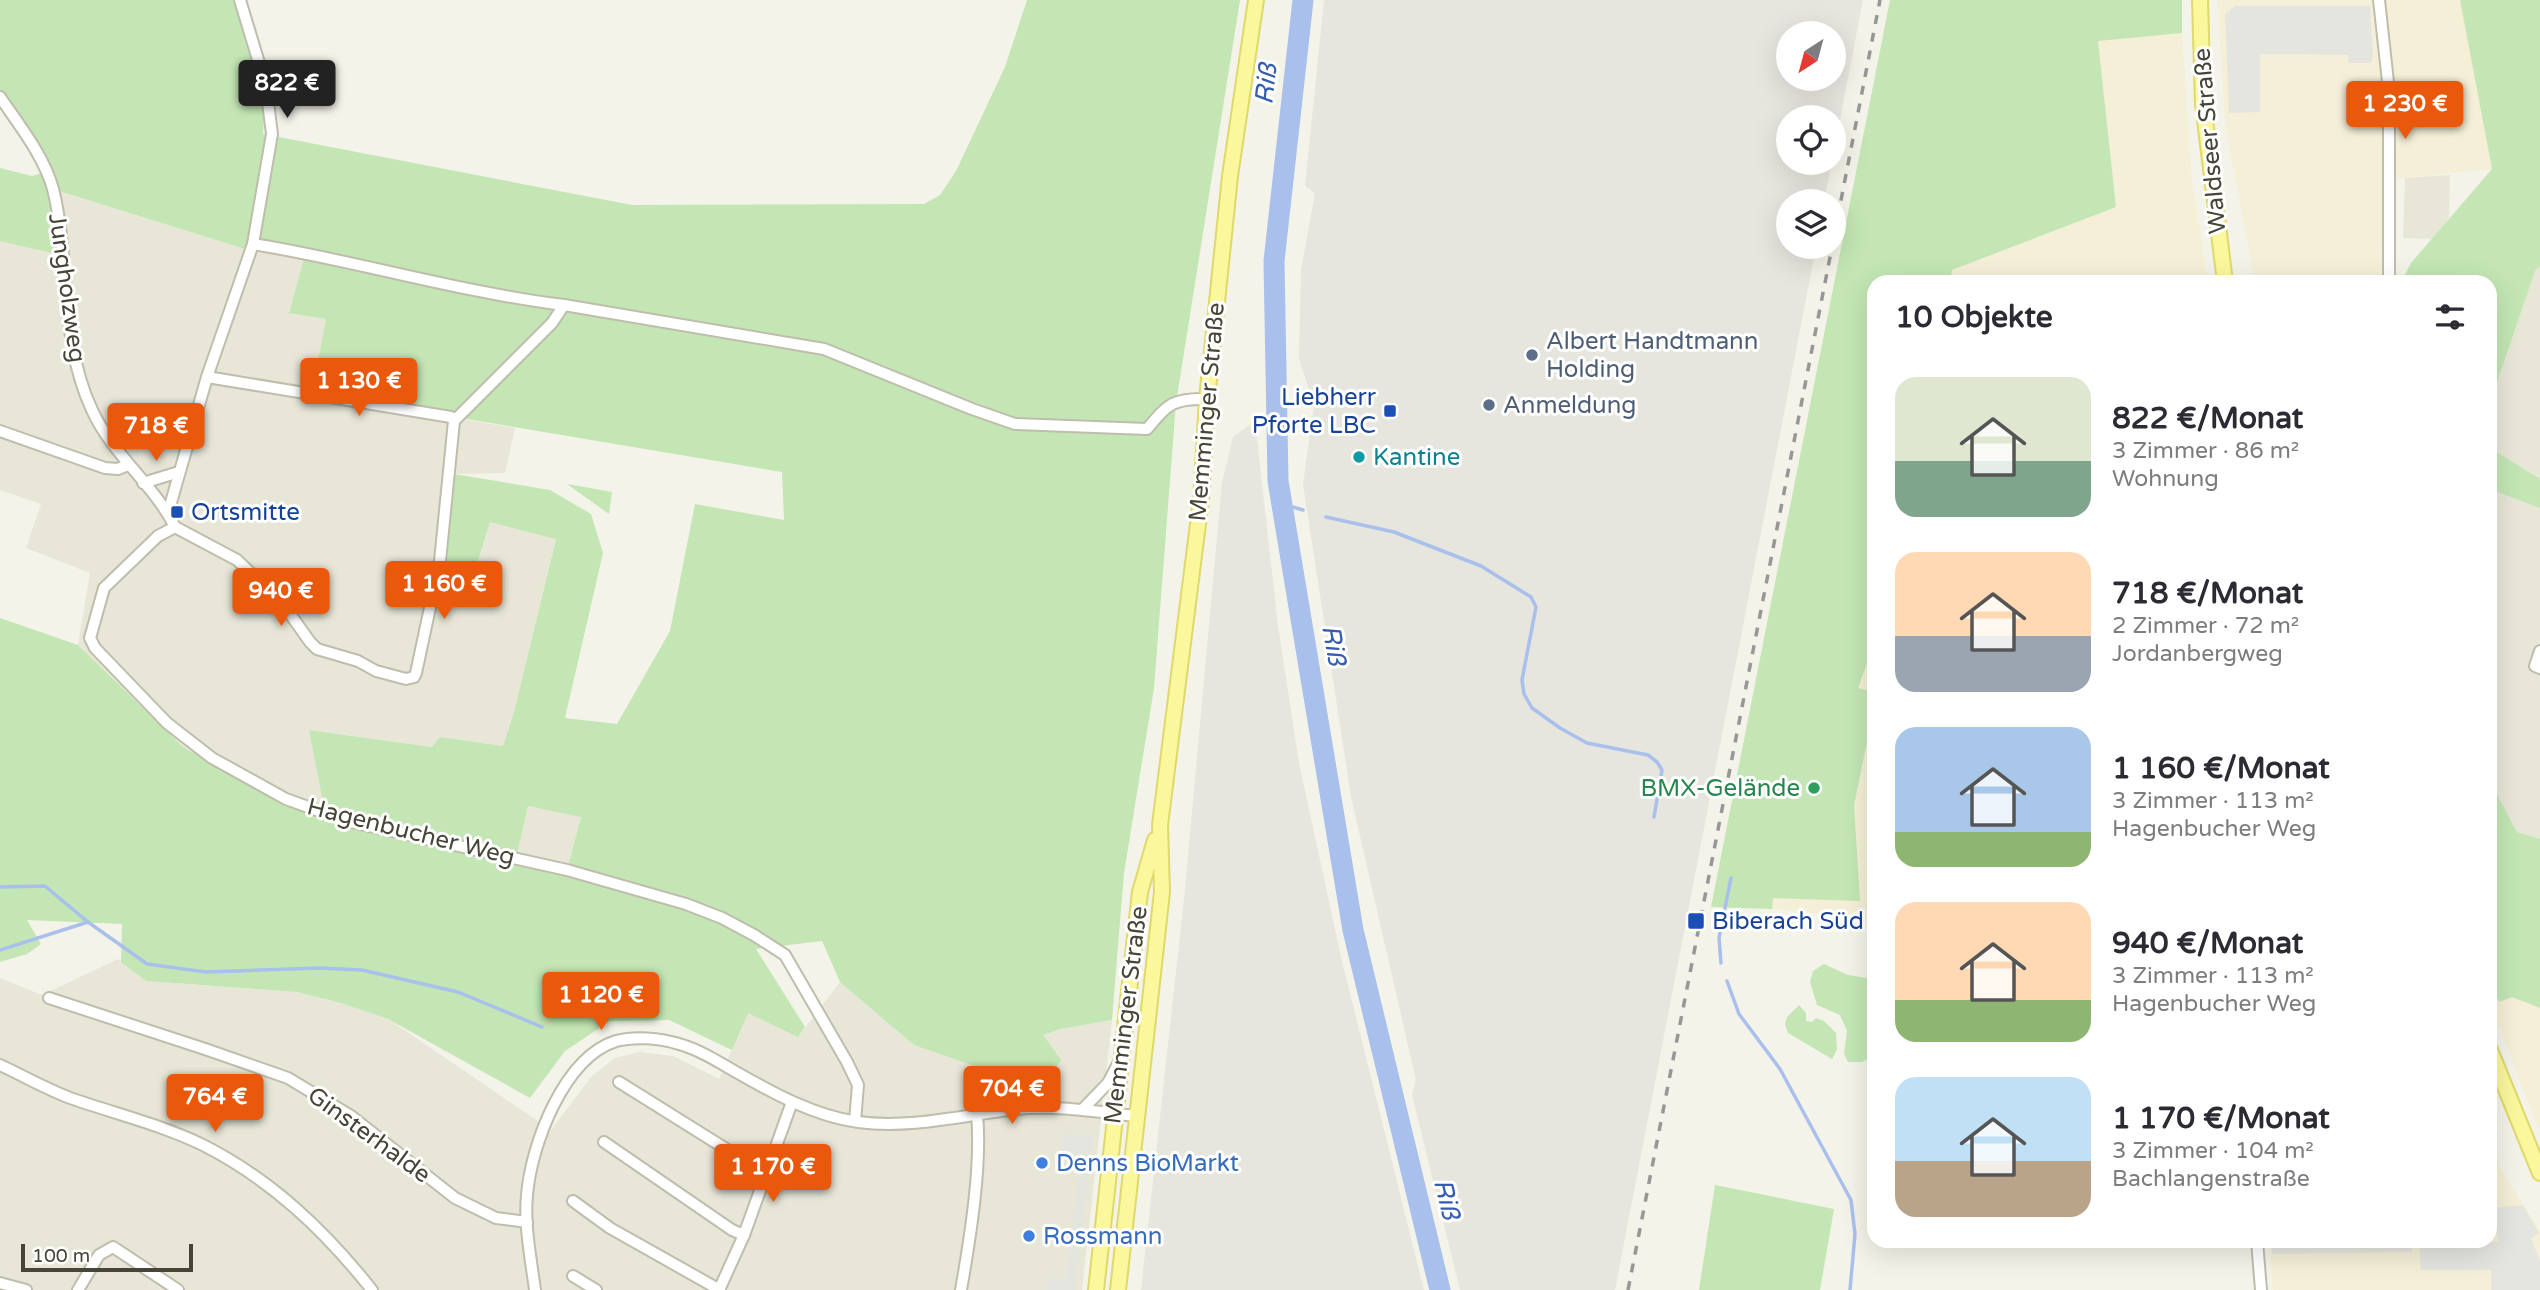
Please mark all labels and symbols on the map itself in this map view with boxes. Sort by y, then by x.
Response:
north arrow [1776,21,1846,91]
street label: Waldseer Straße [2187,47,2233,235]
pin: 822 € [238,60,336,120]
water label: Riß [1248,60,1284,106]
pin: 1 230 € [2340,82,2470,141]
street label: Jungholzweg [42,212,92,364]
street label: Memminger Straße [1183,301,1231,523]
place label: Albert Handtmann Holding [1546,327,1758,384]
marker: Albert Handtmann Holding [1524,347,1540,363]
pin: 1 130 € [294,358,424,418]
place label: Liebherr Pforte LBC [1252,383,1377,440]
place label: Anmeldung [1503,391,1637,420]
marker: Anmeldung [1481,397,1497,413]
marker: Liebherr Pforte LBC [1382,403,1398,419]
pin: 718 € [107,404,205,463]
place label: Kantine [1373,443,1460,472]
marker: Kantine [1351,449,1367,465]
place label: Ortsmitte [191,498,300,527]
marker: Ortsmitte [169,504,185,520]
pin: 1 160 € [379,562,509,621]
pin: 940 € [232,568,330,628]
water label: Riß [1315,622,1353,670]
place label: BMX-Gelände [1640,774,1800,803]
marker: BMX-Gelände [1806,780,1822,796]
street label: Hagenbucher Weg [304,792,518,872]
street label: Memminger Straße [1098,904,1154,1126]
place label: Biberach Süd [1712,907,1864,936]
marker: Biberach Süd [1686,911,1706,931]
pin: 1 120 € [536,972,666,1032]
pin: 704 € [963,1066,1061,1126]
pin: 764 € [166,1074,264,1134]
street label: Ginsterhalde [302,1081,436,1189]
pin: 1 170 € [708,1144,838,1204]
place label: Denns BioMarkt [1056,1149,1239,1178]
marker: Denns BioMarkt [1034,1155,1050,1171]
water label: Riß [1427,1175,1468,1225]
place label: Rossmann [1043,1222,1162,1251]
marker: Rossmann [1021,1228,1037,1244]
scale bar [21,1241,192,1273]

